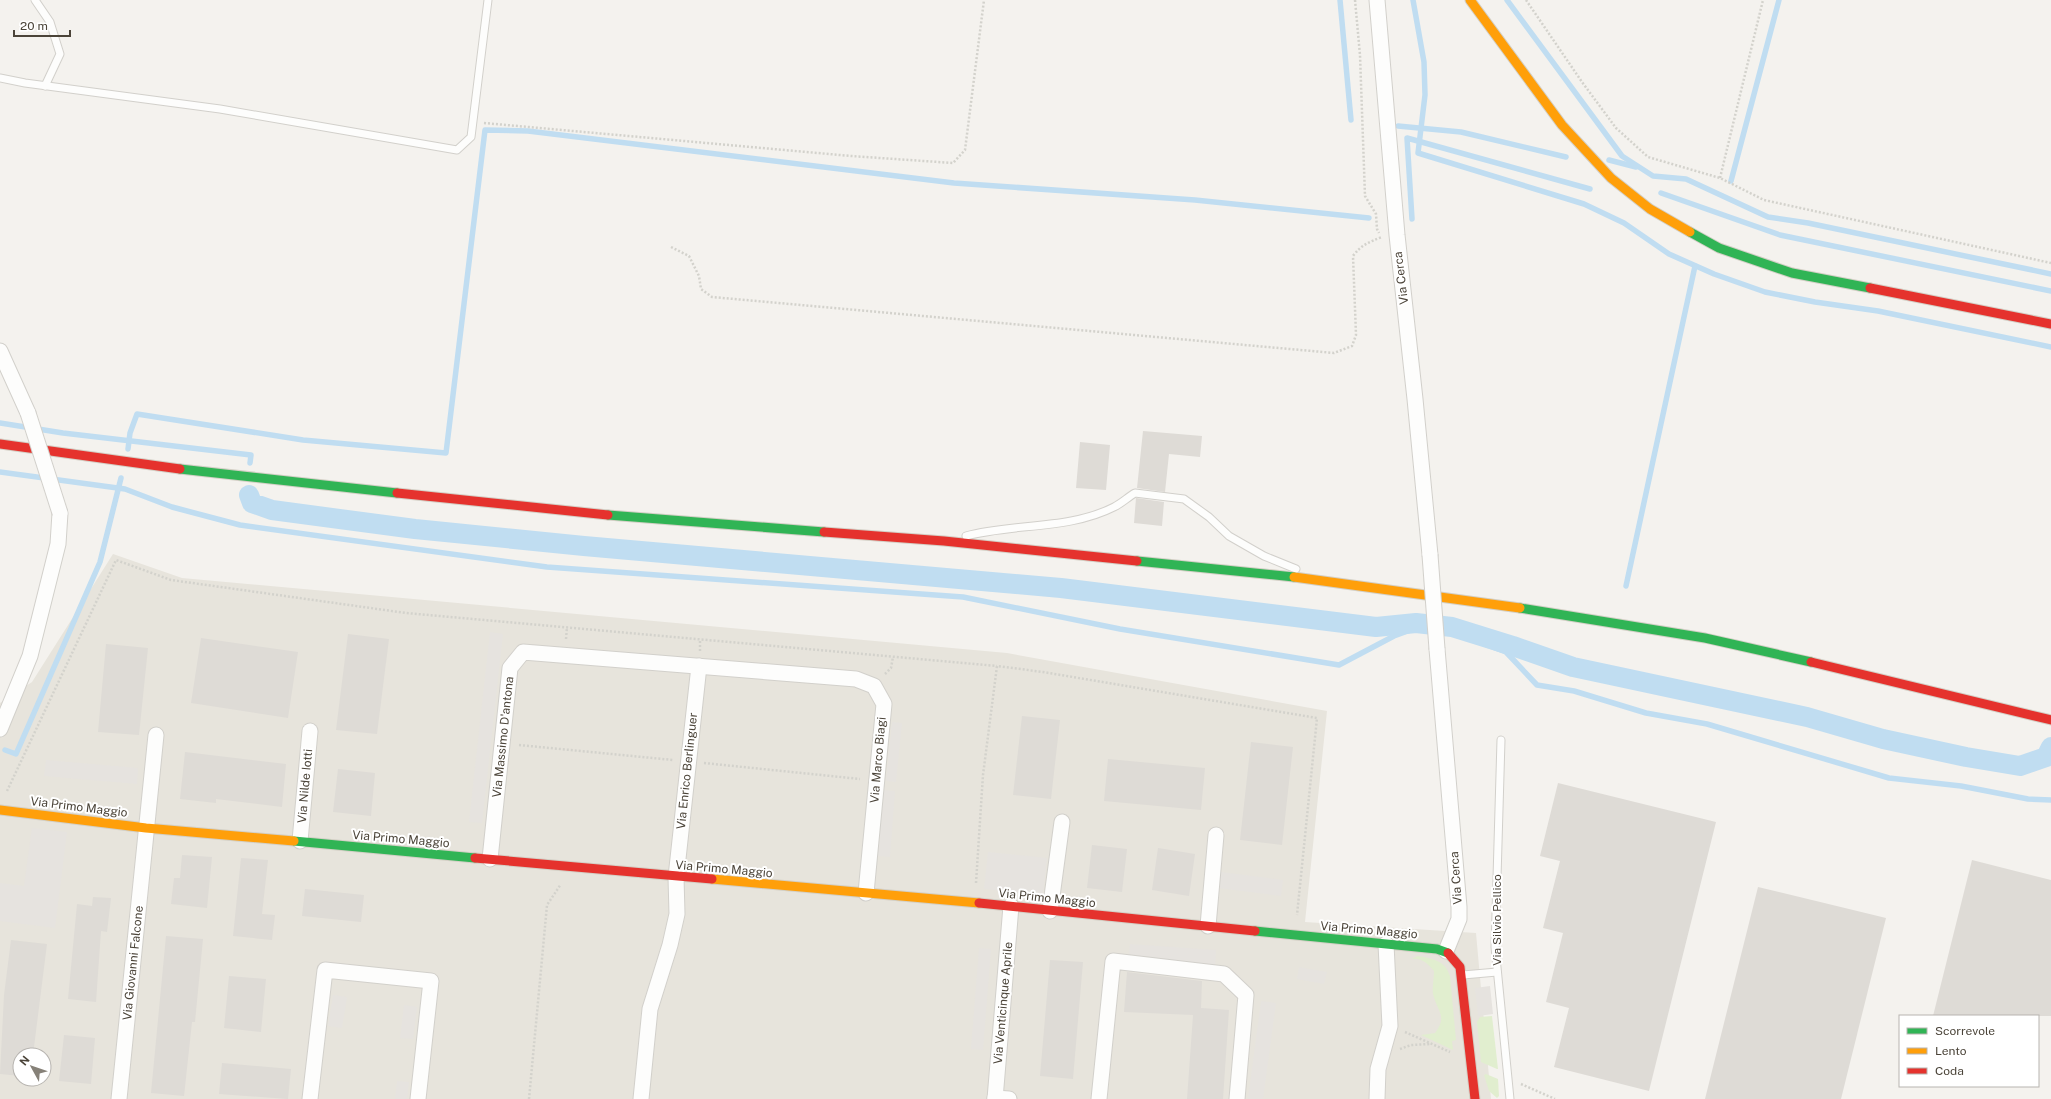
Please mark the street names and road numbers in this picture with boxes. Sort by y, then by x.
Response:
street label: Via Cerca [1391,251,1411,305]
street label: Via Massimo D'antona [490,676,516,798]
street label: Via Enrico Berlinguer [674,712,700,830]
street label: Via Marco Biagi [867,716,889,804]
street label: Via Nilde Iotti [295,748,315,824]
street label: Via Primo Maggio [30,794,129,820]
street label: Via Primo Maggio [352,828,450,850]
street label: Via Cerca [1447,851,1465,905]
street label: Via Primo Maggio [675,858,773,880]
street label: Via Silvio Pellico [1490,874,1504,966]
street label: Via Primo Maggio [998,886,1097,910]
street label: Via Giovanni Falcone [120,905,146,1021]
street label: Via Primo Maggio [1320,919,1418,941]
street label: Via Venticinque Aprile [991,941,1015,1065]

